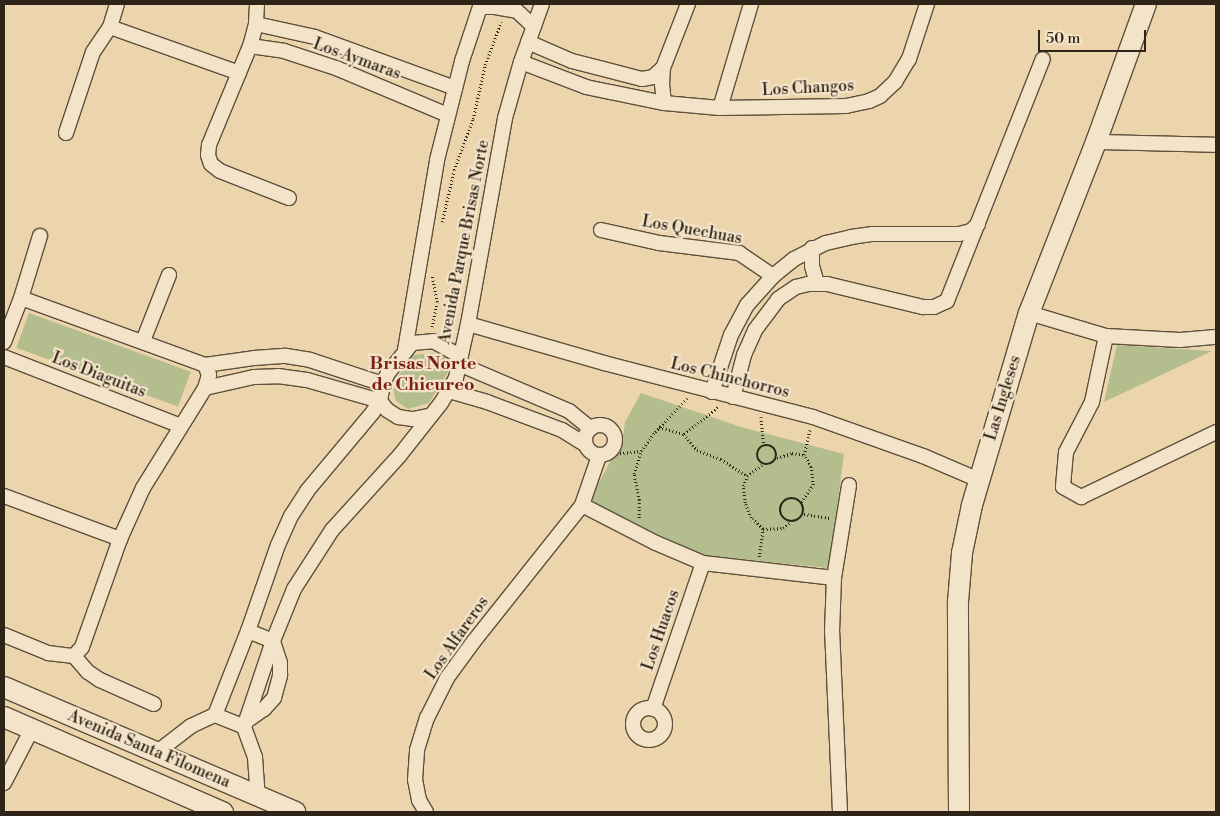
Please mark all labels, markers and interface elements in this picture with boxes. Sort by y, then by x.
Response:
scale bar [1040,20,1148,52]
text: 50 m [1046,29,1080,48]
street label: Los Aymaras [311,34,403,84]
street label: Los Changos [761,76,855,100]
street label: Avenida Parque Brisas Norte [435,138,493,346]
street label: Los Quechuas [640,212,744,248]
street label: Los Diaguitas [49,348,149,402]
street label: Las Ingleses [981,353,1025,443]
district label: Brisas Norte de Chicureo [370,354,476,396]
street label: Los Chinchorros [669,354,791,402]
street label: Los Huacos [638,587,684,673]
street label: Los Alfareros [421,593,493,683]
street label: Avenida Santa Filomena [65,706,233,792]

